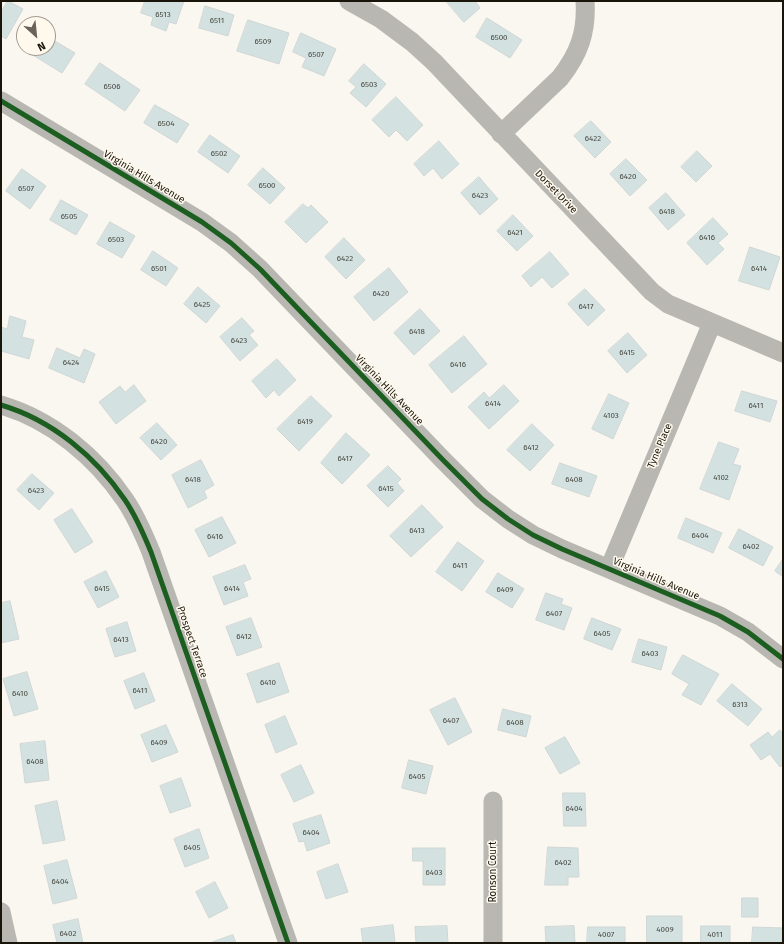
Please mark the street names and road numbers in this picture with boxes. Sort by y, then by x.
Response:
street label: Virginia Hills Avenue [101,148,187,206]
street label: Dorset Drive [532,168,580,216]
street label: Virginia Hills Avenue [352,352,426,428]
street label: Tyne Place [645,422,675,470]
street label: Virginia Hills Avenue [611,555,701,603]
street label: Prospect Terrace [174,605,210,679]
street label: Ronson Court [487,841,499,903]

